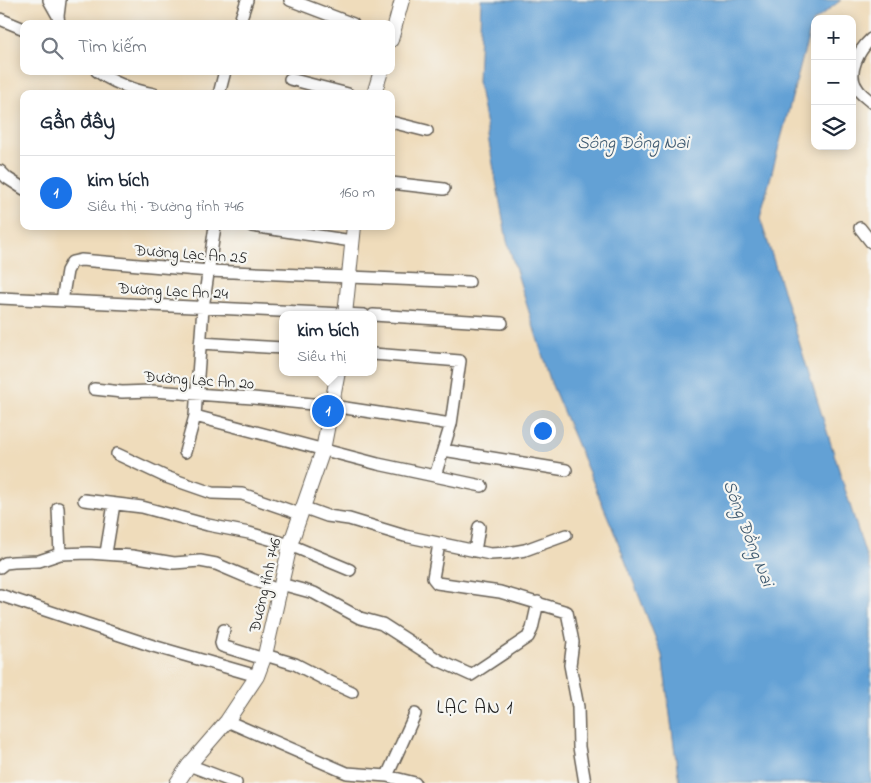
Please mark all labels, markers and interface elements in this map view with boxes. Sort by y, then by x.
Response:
map controls [811,15,856,150]
button: + [811,15,856,60]
search box [20,20,395,75]
icon: search [38,34,66,62]
text: Tìm kiếm [78,34,147,61]
button: − [811,60,856,105]
button: layers [811,105,856,150]
text: Gần đây [40,108,115,138]
water label: Sông Đồng Nai [577,131,691,157]
text: kim bích [87,168,149,195]
text: 1 [53,181,59,205]
text: 160 m [340,181,375,205]
text: Siêu thị · Đường tỉnh 746 [87,195,244,219]
street label: Đường Lạc An 25 [133,239,248,271]
street label: Đường Lạc An 24 [116,277,229,307]
popup [279,311,377,376]
text: kim bích [297,318,359,345]
text: Siêu thị [297,345,346,369]
street label: Đường Lạc An 20 [142,365,255,397]
pin: 1 [312,392,344,430]
your location [530,418,556,444]
water label: Sông Đồng Nai [715,477,780,592]
street label: Đường tỉnh 746 [243,536,288,636]
district label: LẠC AN 1 [436,695,514,722]

